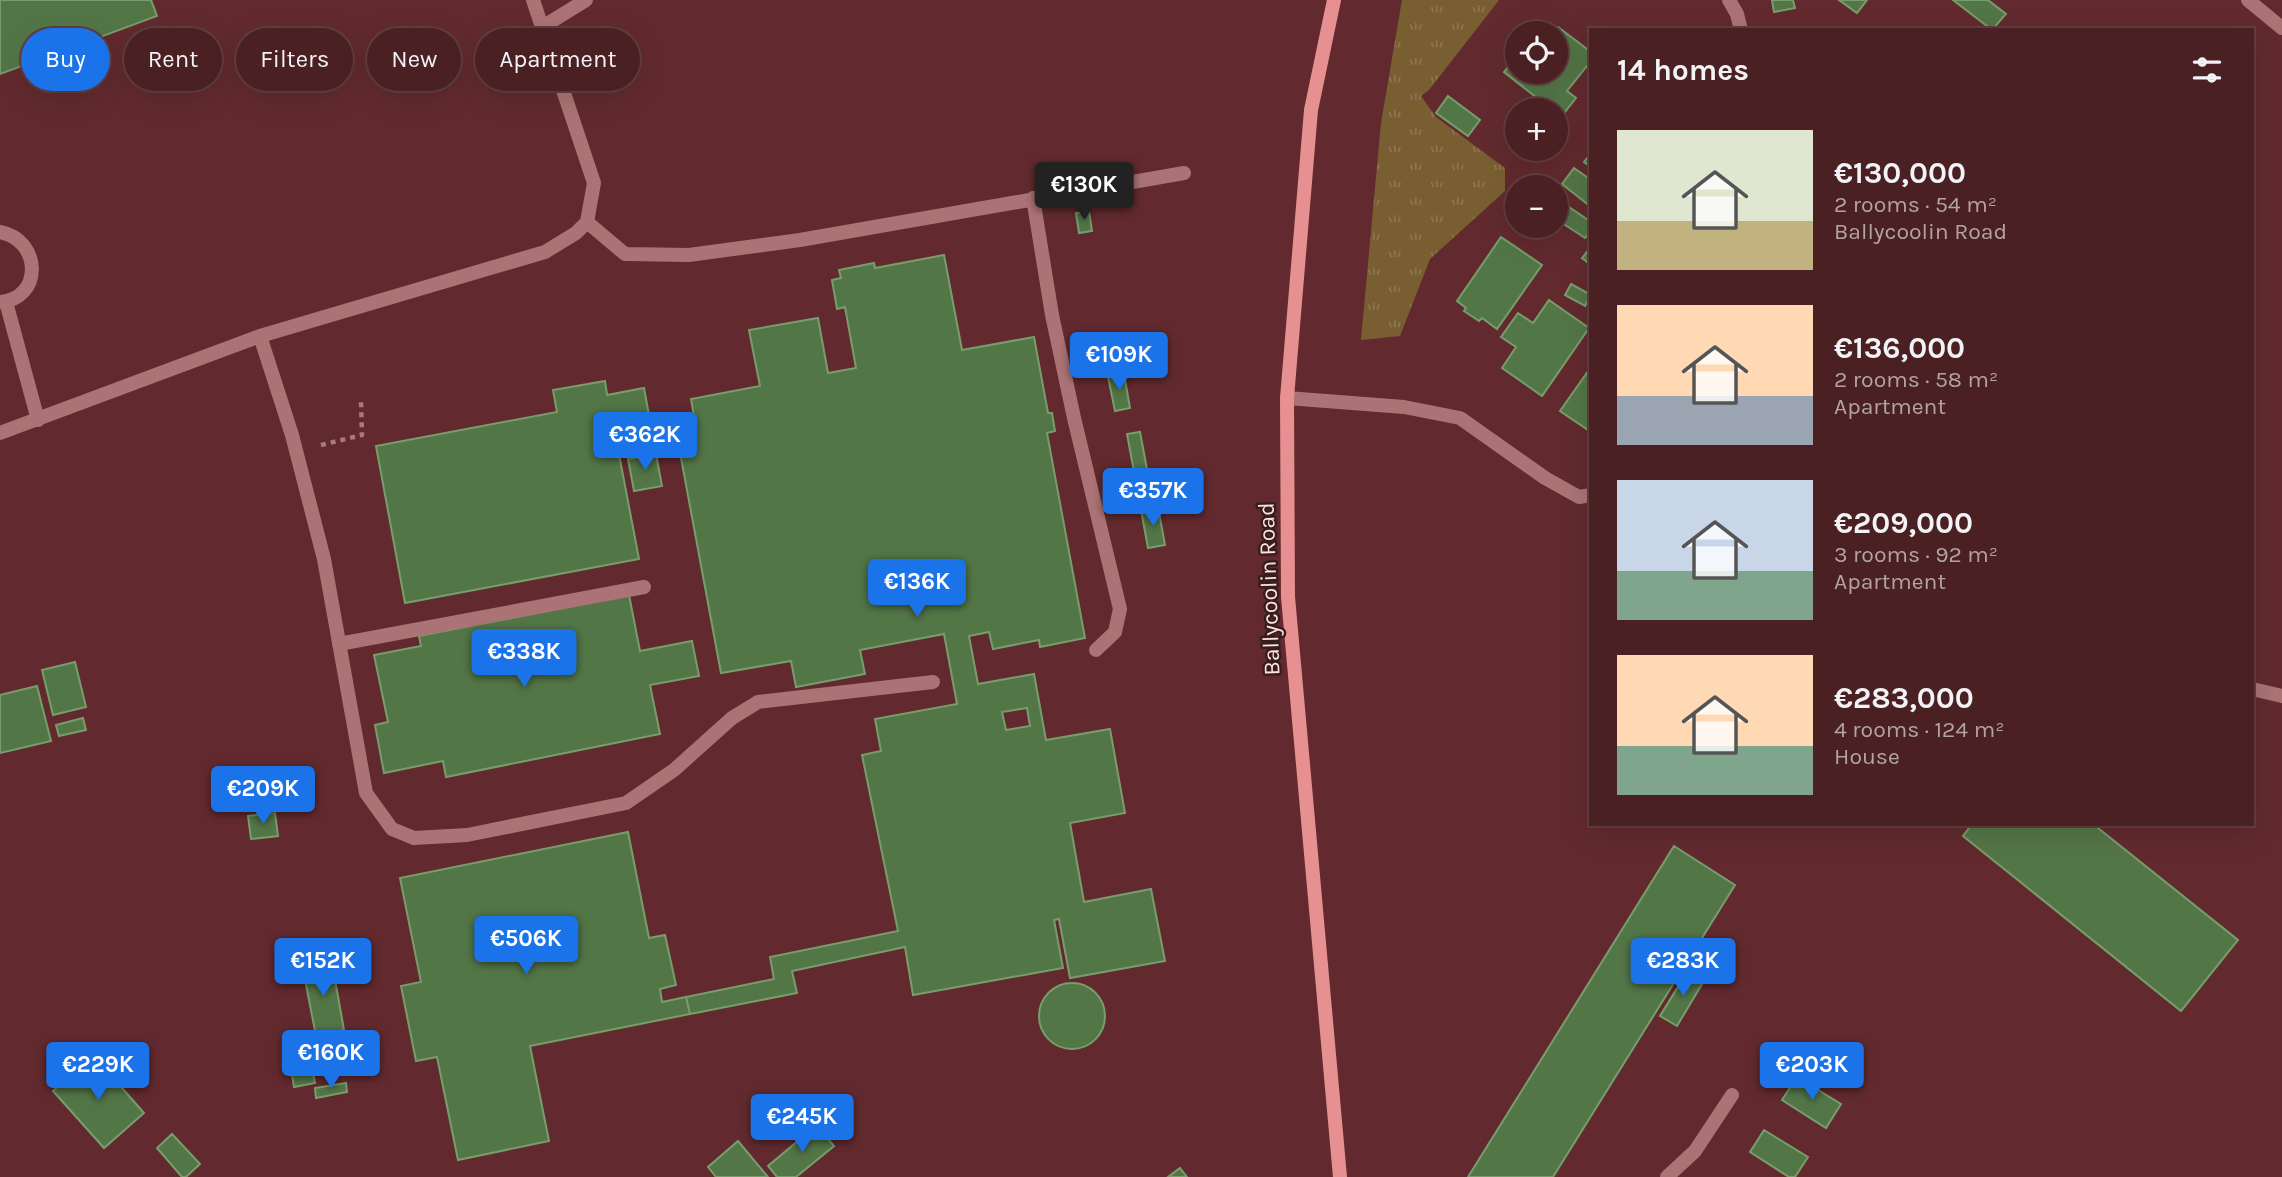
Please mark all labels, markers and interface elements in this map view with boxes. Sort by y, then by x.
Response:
map controls [1505,21,1568,238]
button: locate [1505,21,1568,84]
chip: Buy [21,28,110,91]
chip: Rent [124,28,222,91]
chip: Filters [236,28,353,91]
chip: New [367,28,461,91]
chip: Apartment [475,28,640,91]
icon: filters [2188,51,2226,89]
text: 14 homes [1617,52,1749,88]
button: + [1505,98,1568,161]
text: €130,000 [1834,155,1966,191]
icon: home [1673,158,1757,242]
pin: €130K [1035,162,1133,222]
text: €130K [1051,171,1117,198]
button: − [1505,175,1568,238]
text: 2 rooms · 54 m² [1834,191,1997,218]
text: Ballycoolin Road [1834,218,2007,245]
text: €136,000 [1834,330,1965,366]
pin: €109K [1070,332,1168,392]
icon: home [1673,333,1757,417]
text: €109K [1086,341,1152,368]
text: 2 rooms · 58 m² [1834,366,1998,393]
text: Apartment [1834,393,1946,420]
pin: €362K [596,412,694,472]
text: €362K [609,421,681,448]
pin: €357K [1104,468,1202,528]
text: €357K [1119,477,1187,504]
street label: Ballycoolin Road [1252,502,1286,676]
text: €209,000 [1834,505,1973,541]
icon: home [1673,508,1757,592]
text: 3 rooms · 92 m² [1834,541,1998,568]
pin: €136K [868,560,966,619]
text: €136K [884,568,950,595]
text: Apartment [1834,568,1946,595]
pin: €338K [475,630,573,689]
text: €338K [487,638,561,665]
text: €283,000 [1834,680,1974,716]
icon: home [1673,683,1757,767]
text: 4 rooms · 124 m² [1834,716,2004,743]
text: House [1834,743,1900,770]
pin: €209K [214,766,312,826]
text: €209K [227,775,299,802]
pin: €506K [477,916,575,976]
text: €506K [490,925,562,952]
pin: €152K [274,939,372,998]
pin: €283K [1634,939,1732,998]
text: €152K [290,947,356,974]
text: €283K [1647,947,1719,974]
pin: €160K [282,1030,380,1090]
text: €160K [298,1039,364,1066]
pin: €229K [49,1042,147,1102]
pin: €203K [1763,1042,1861,1102]
text: €229K [62,1051,134,1078]
text: €203K [1776,1051,1848,1078]
pin: €245K [753,1094,851,1154]
text: €245K [767,1103,837,1130]

